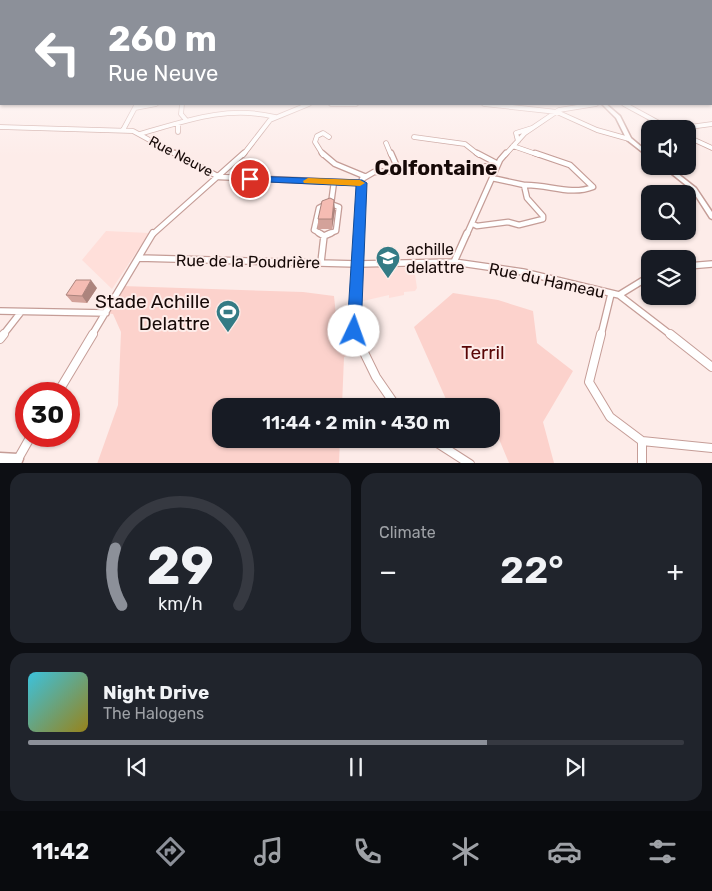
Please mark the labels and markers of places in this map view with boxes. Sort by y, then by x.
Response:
pin [229,158,271,200]
place label: achille delattre [406,240,465,277]
school or university icon: achille delattre [375,245,401,279]
place label: Stade Achille Delattre [95,290,210,335]
sports icon: Stade Achille Delattre [215,299,241,333]

